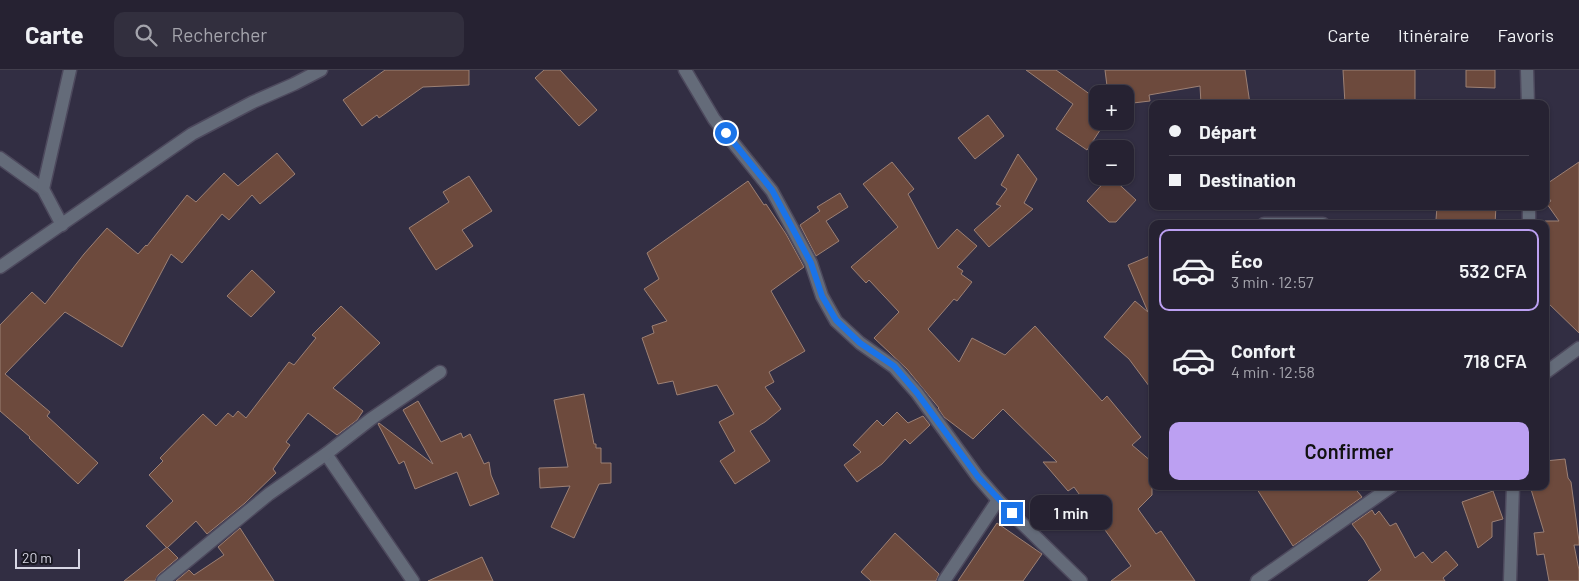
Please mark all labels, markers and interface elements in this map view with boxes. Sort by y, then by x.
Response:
search box [114,12,464,57]
text: Carte [25,20,84,49]
icon: search [132,21,160,49]
text: Rechercher [172,23,267,46]
text: Carte [1327,24,1370,46]
text: Itinéraire [1398,24,1469,46]
text: Favoris [1497,24,1554,46]
map controls [1089,85,1134,185]
button: + [1089,85,1134,130]
text: Départ [1199,120,1257,143]
route start [715,122,737,144]
button: − [1089,140,1134,185]
text: Destination [1199,168,1296,191]
icon: car [1171,248,1216,293]
text: Éco [1231,249,1263,272]
text: 532 CFA [1459,259,1527,282]
text: 3 min · 12:57 [1231,272,1314,291]
icon: car [1171,338,1216,383]
text: Confort [1231,339,1295,362]
text: 718 CFA [1464,349,1527,372]
text: 4 min · 12:58 [1231,362,1315,381]
button: Confirmer [1169,422,1529,480]
callout: 1 min [1030,496,1112,530]
route end [1001,502,1023,524]
text: 1 min [1054,503,1088,522]
scale bar [15,546,80,569]
text: 20 m [22,549,52,566]

